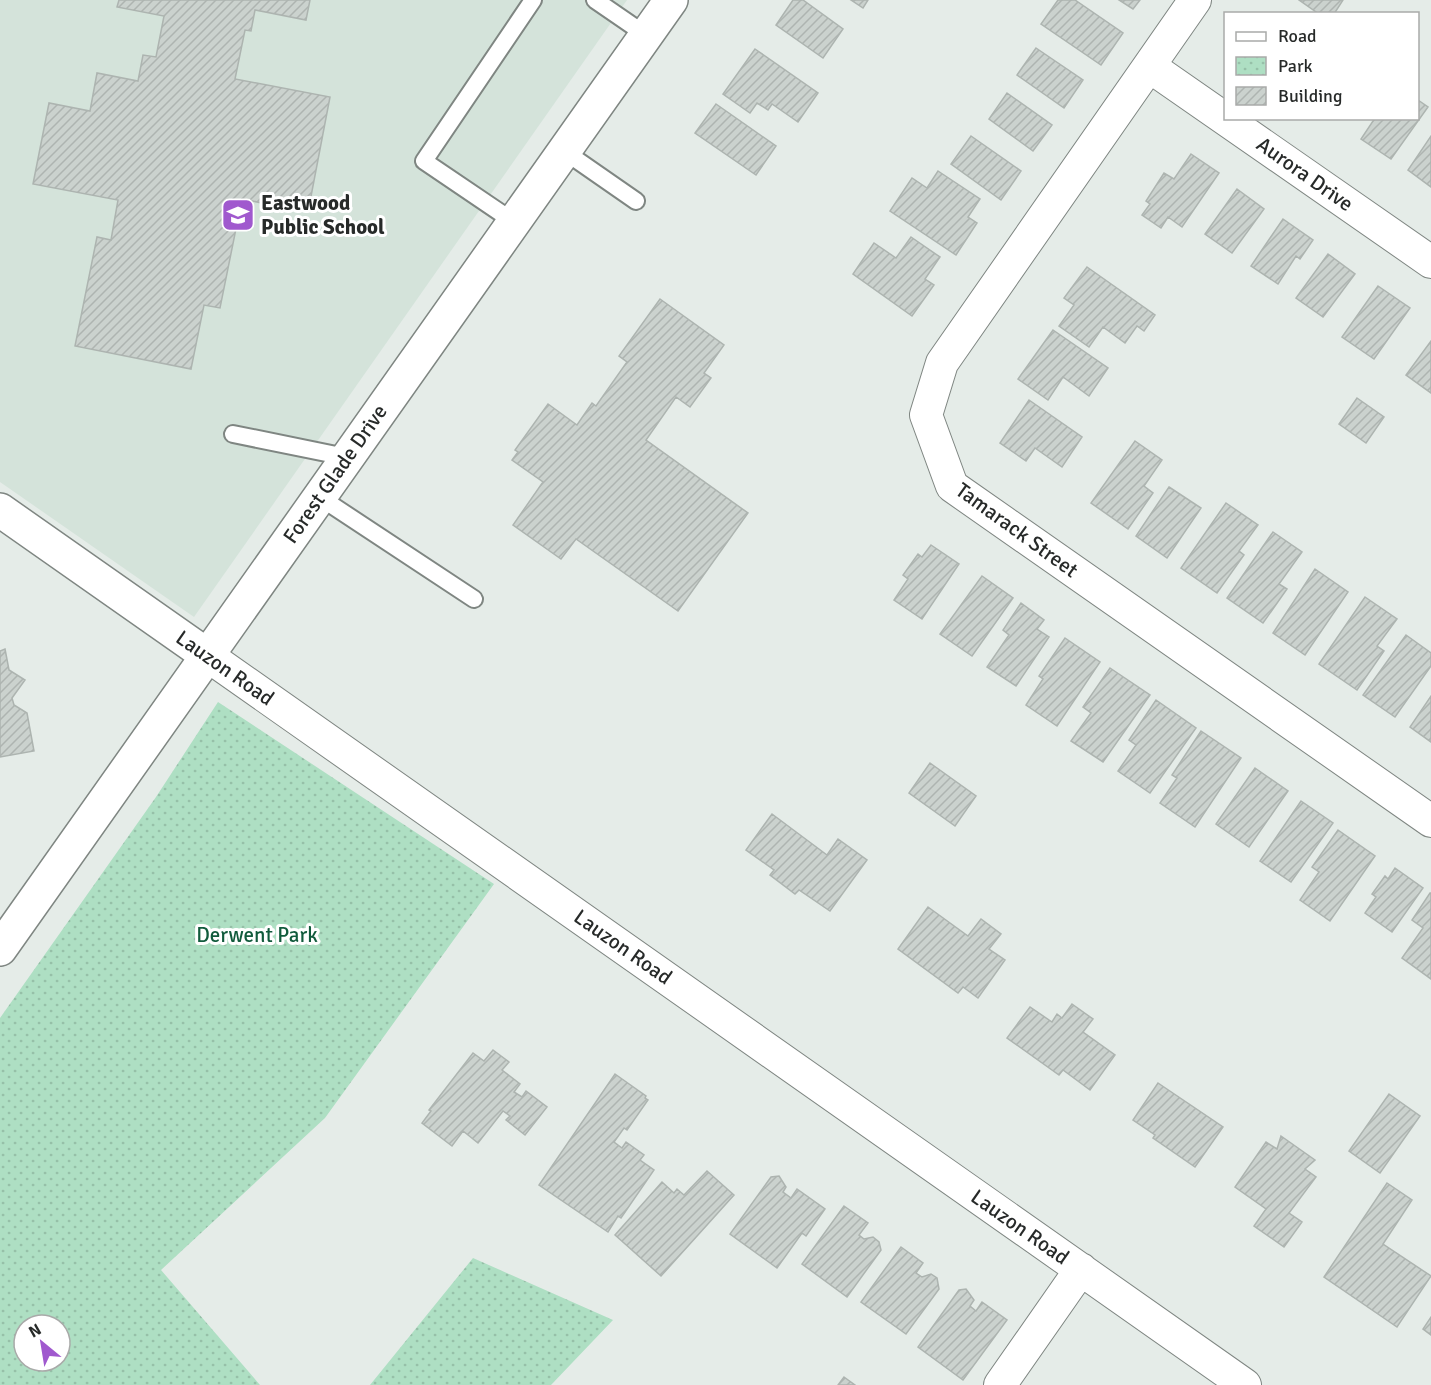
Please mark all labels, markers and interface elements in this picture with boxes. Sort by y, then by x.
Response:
legend [1224,12,1419,120]
text: Road [1278,25,1317,47]
text: Park [1278,55,1313,77]
text: Building [1278,85,1342,107]
street label: Aurora Drive [1252,131,1358,217]
place label: Eastwood Public School [261,190,385,240]
school or university icon: Eastwood Public School [220,197,256,233]
street label: Forest Glade Drive [277,399,393,549]
street label: Tamarack Street [951,477,1083,583]
street label: Lauzon Road [171,625,279,711]
street label: Lauzon Road [569,904,677,990]
park label: Derwent Park [196,922,318,948]
street label: Lauzon Road [966,1184,1074,1270]
north arrow [12,1313,72,1373]
text: N [25,1319,45,1342]

